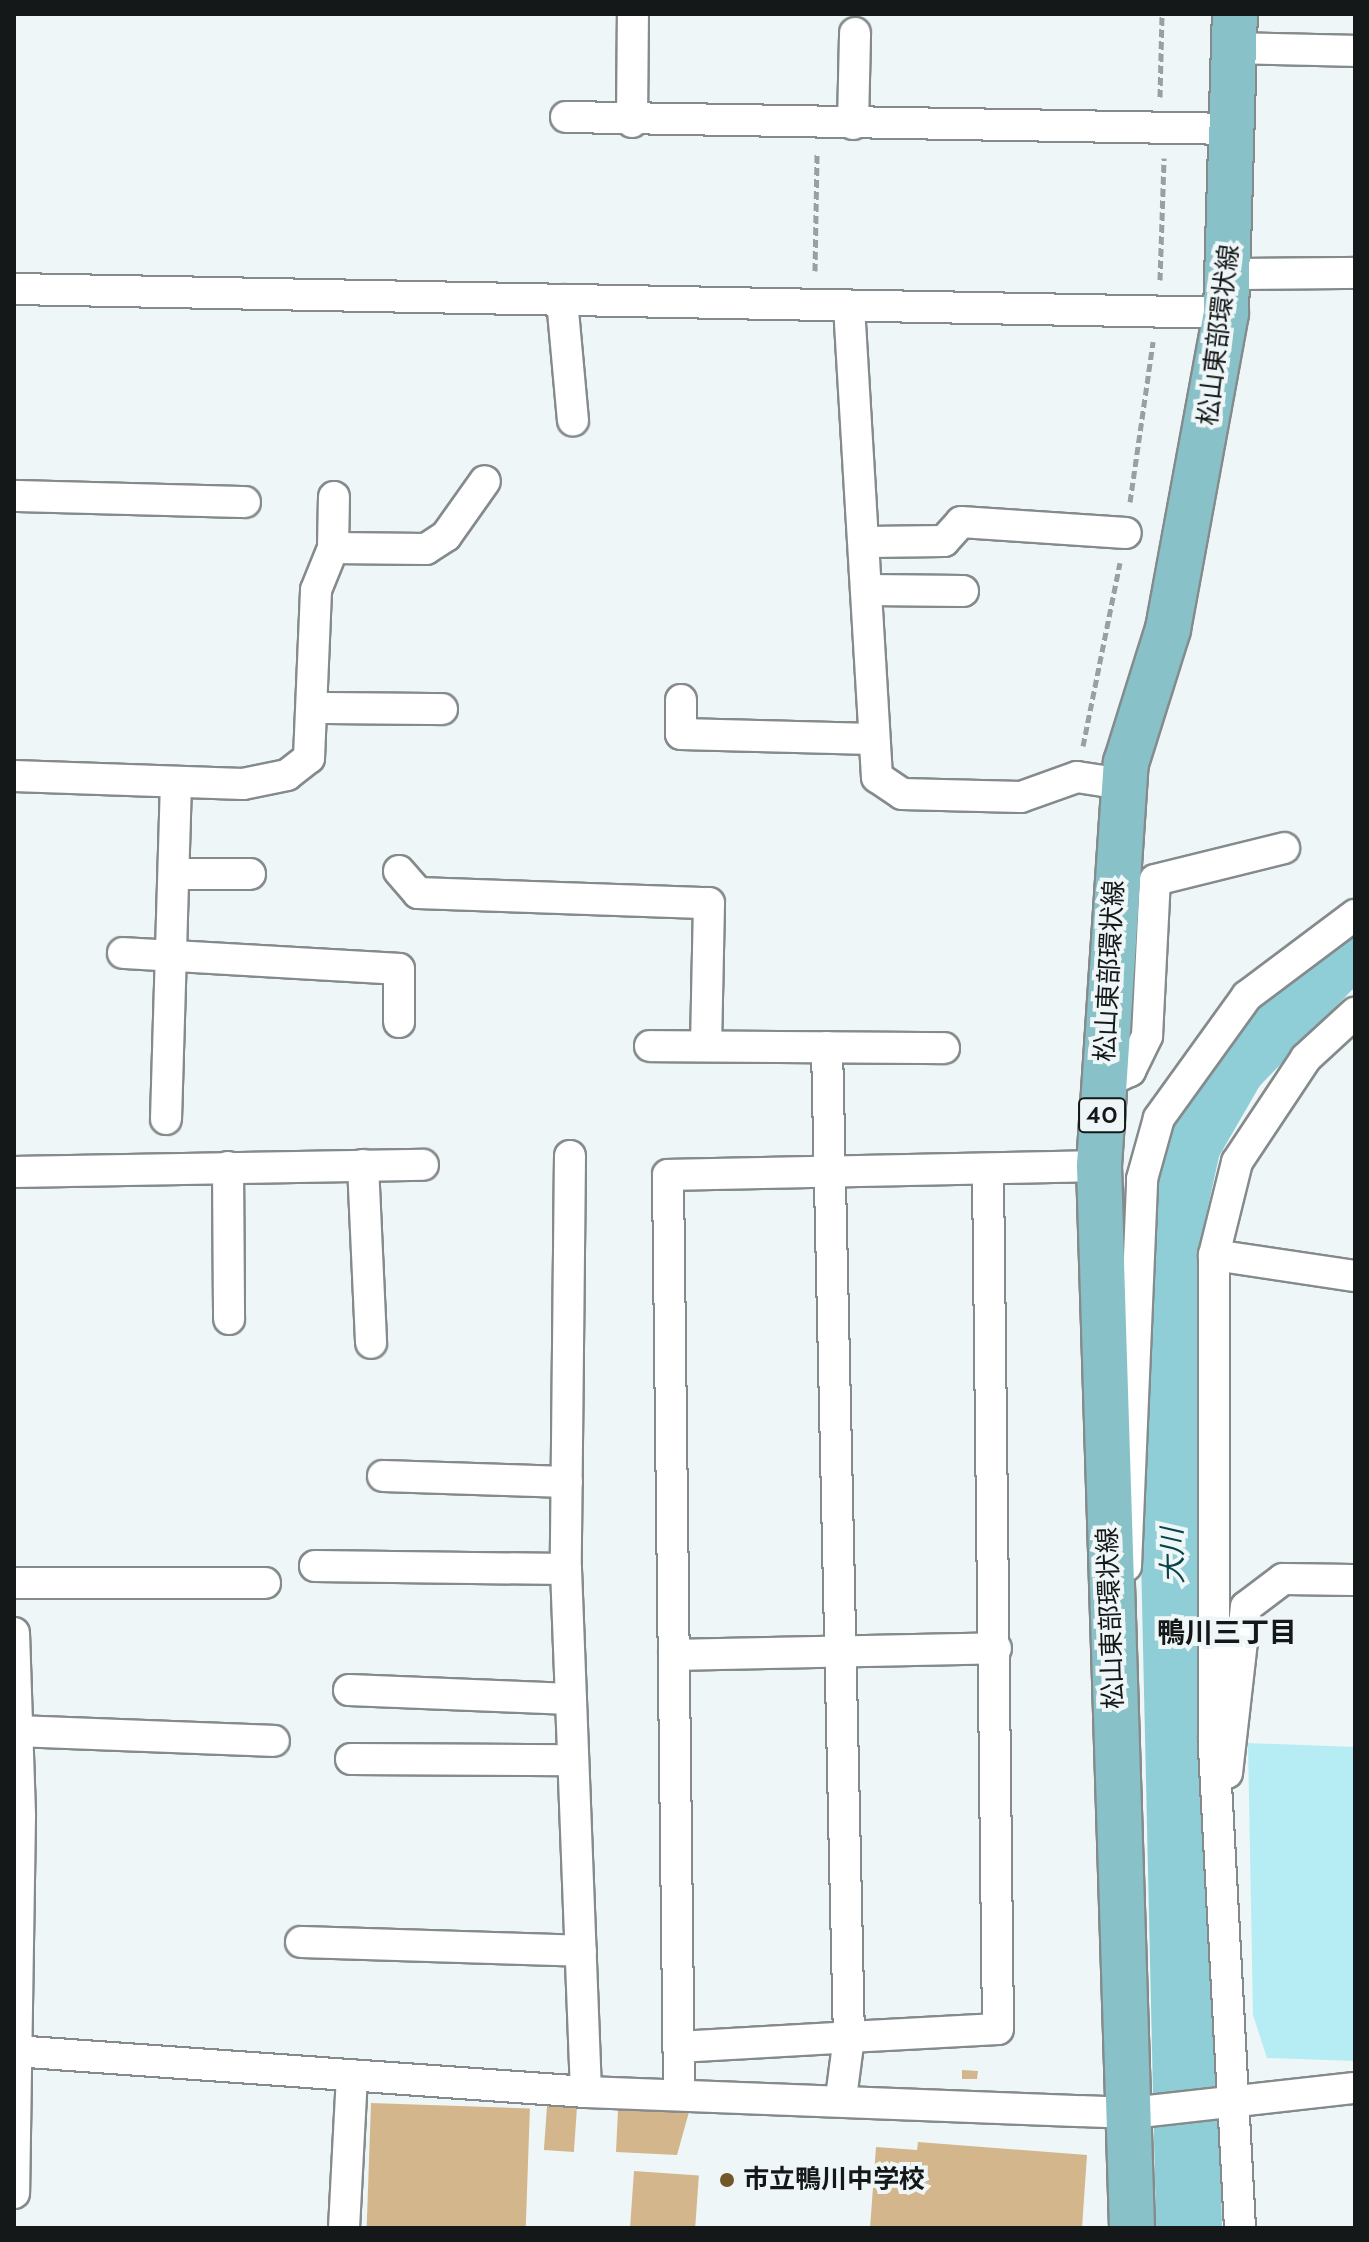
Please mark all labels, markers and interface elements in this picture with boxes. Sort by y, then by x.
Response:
street label: 松山東部環状線 [1192,243,1246,427]
street label: 松山東部環状線 [1090,879,1130,1063]
road number: 40 [1078,1095,1126,1135]
street label: 松山東部環状線 [1092,1527,1130,1709]
water label: 大川 [1155,1528,1189,1584]
district label: 鴨川三丁目 [1157,1615,1297,1649]
place label: 市立鴨川中学校 [743,2164,925,2196]
marker: 市立鴨川中学校 [718,2171,736,2189]

